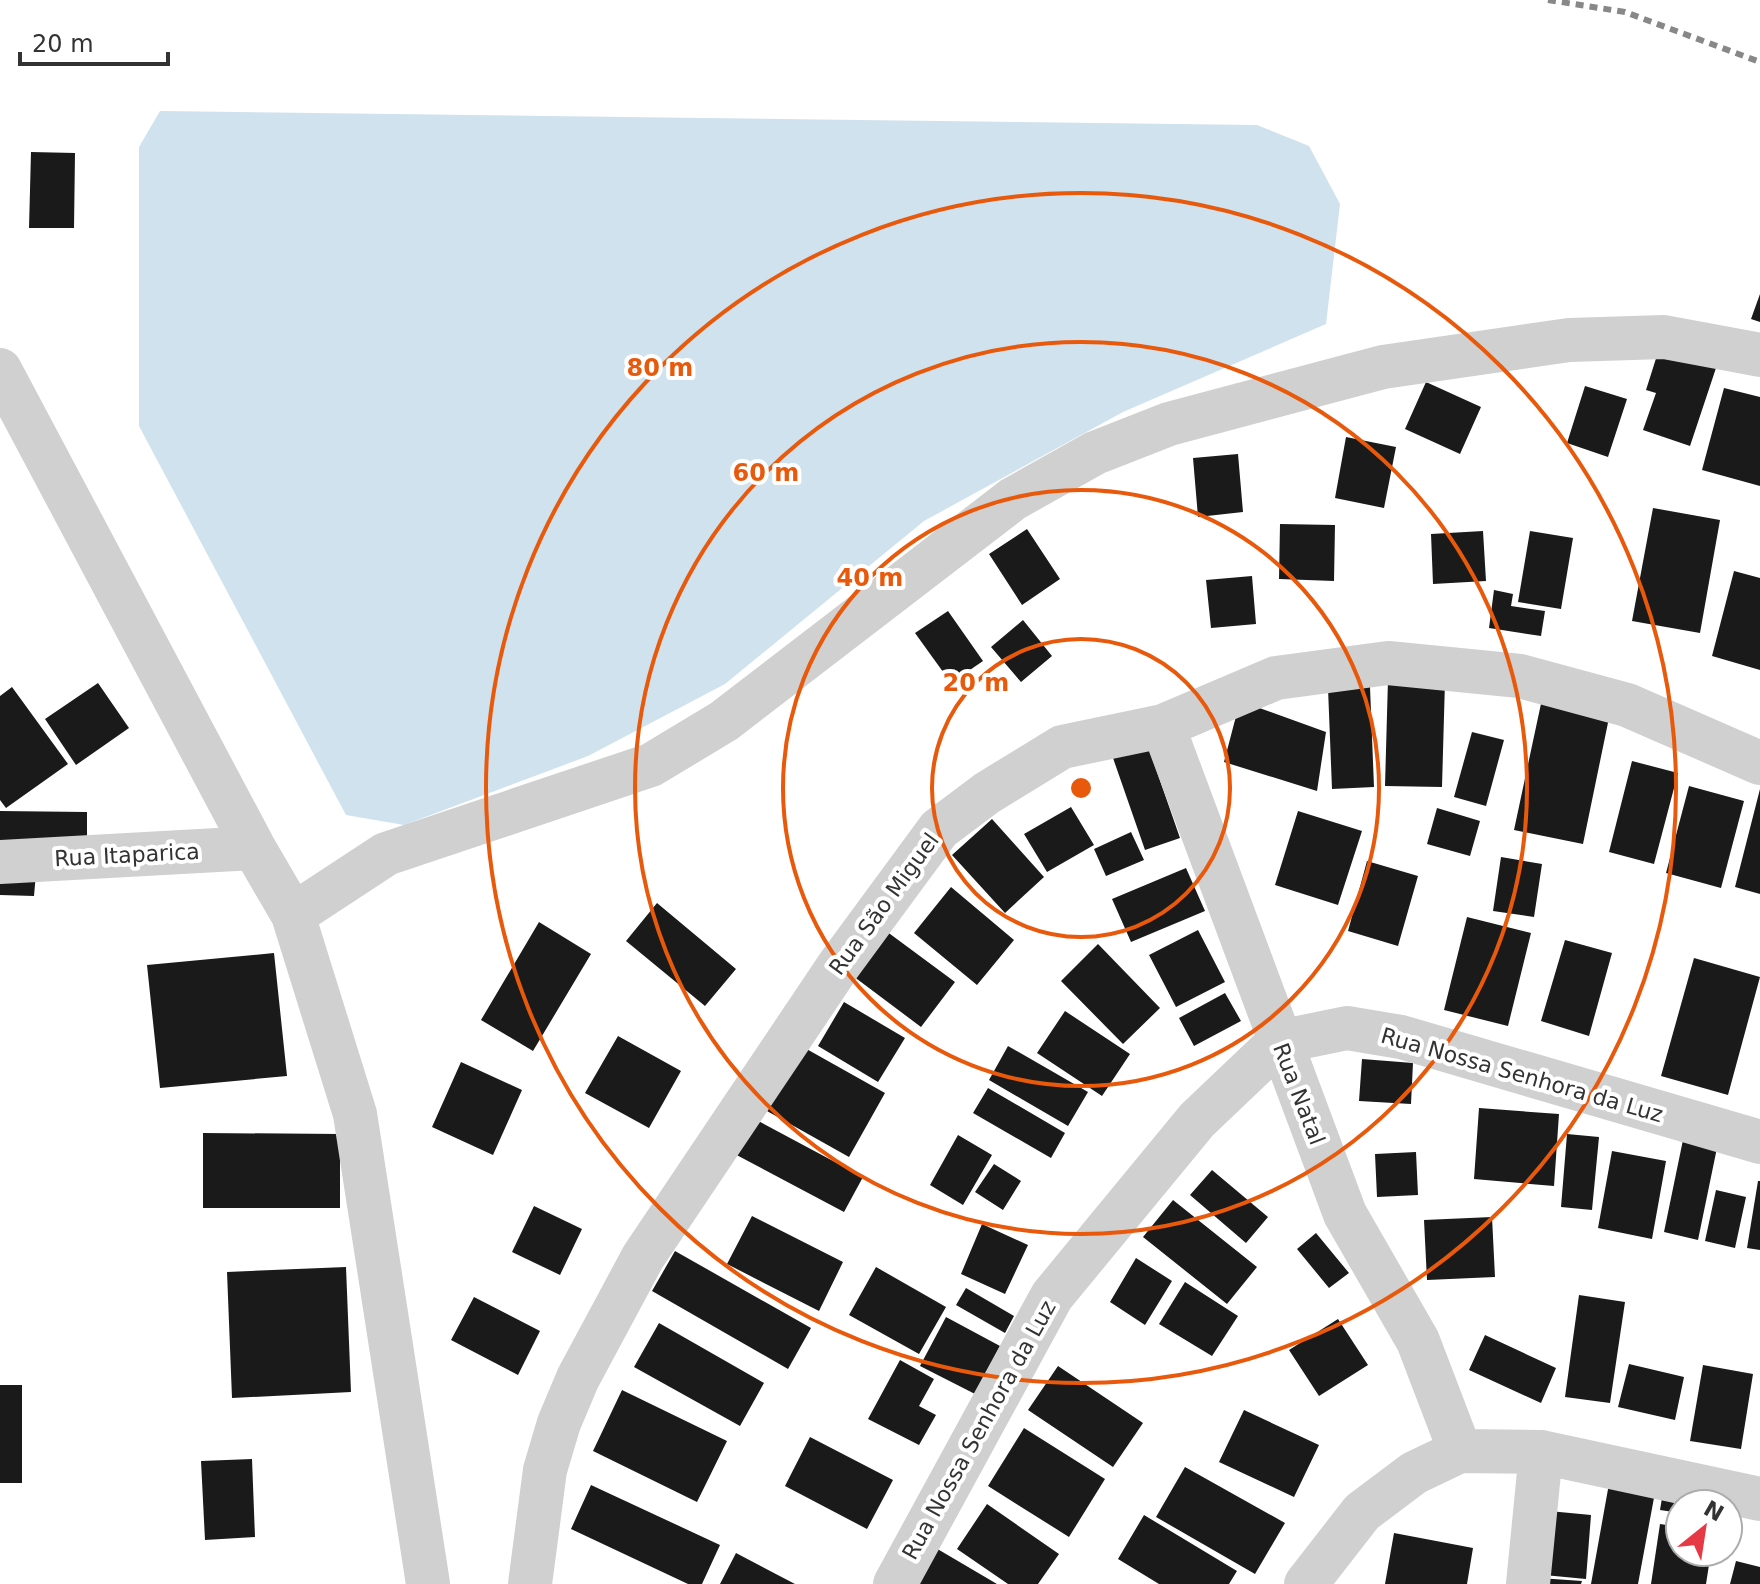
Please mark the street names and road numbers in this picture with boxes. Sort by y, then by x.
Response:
street label: Rua São Miguel [824,828,944,980]
street label: Rua Itaparica [54,839,200,871]
street label: Rua Nossa Senhora da Luz [1378,1023,1666,1127]
street label: Rua Natal [1268,1040,1330,1148]
street label: Rua Nossa Senhora da Luz [897,1296,1061,1564]

